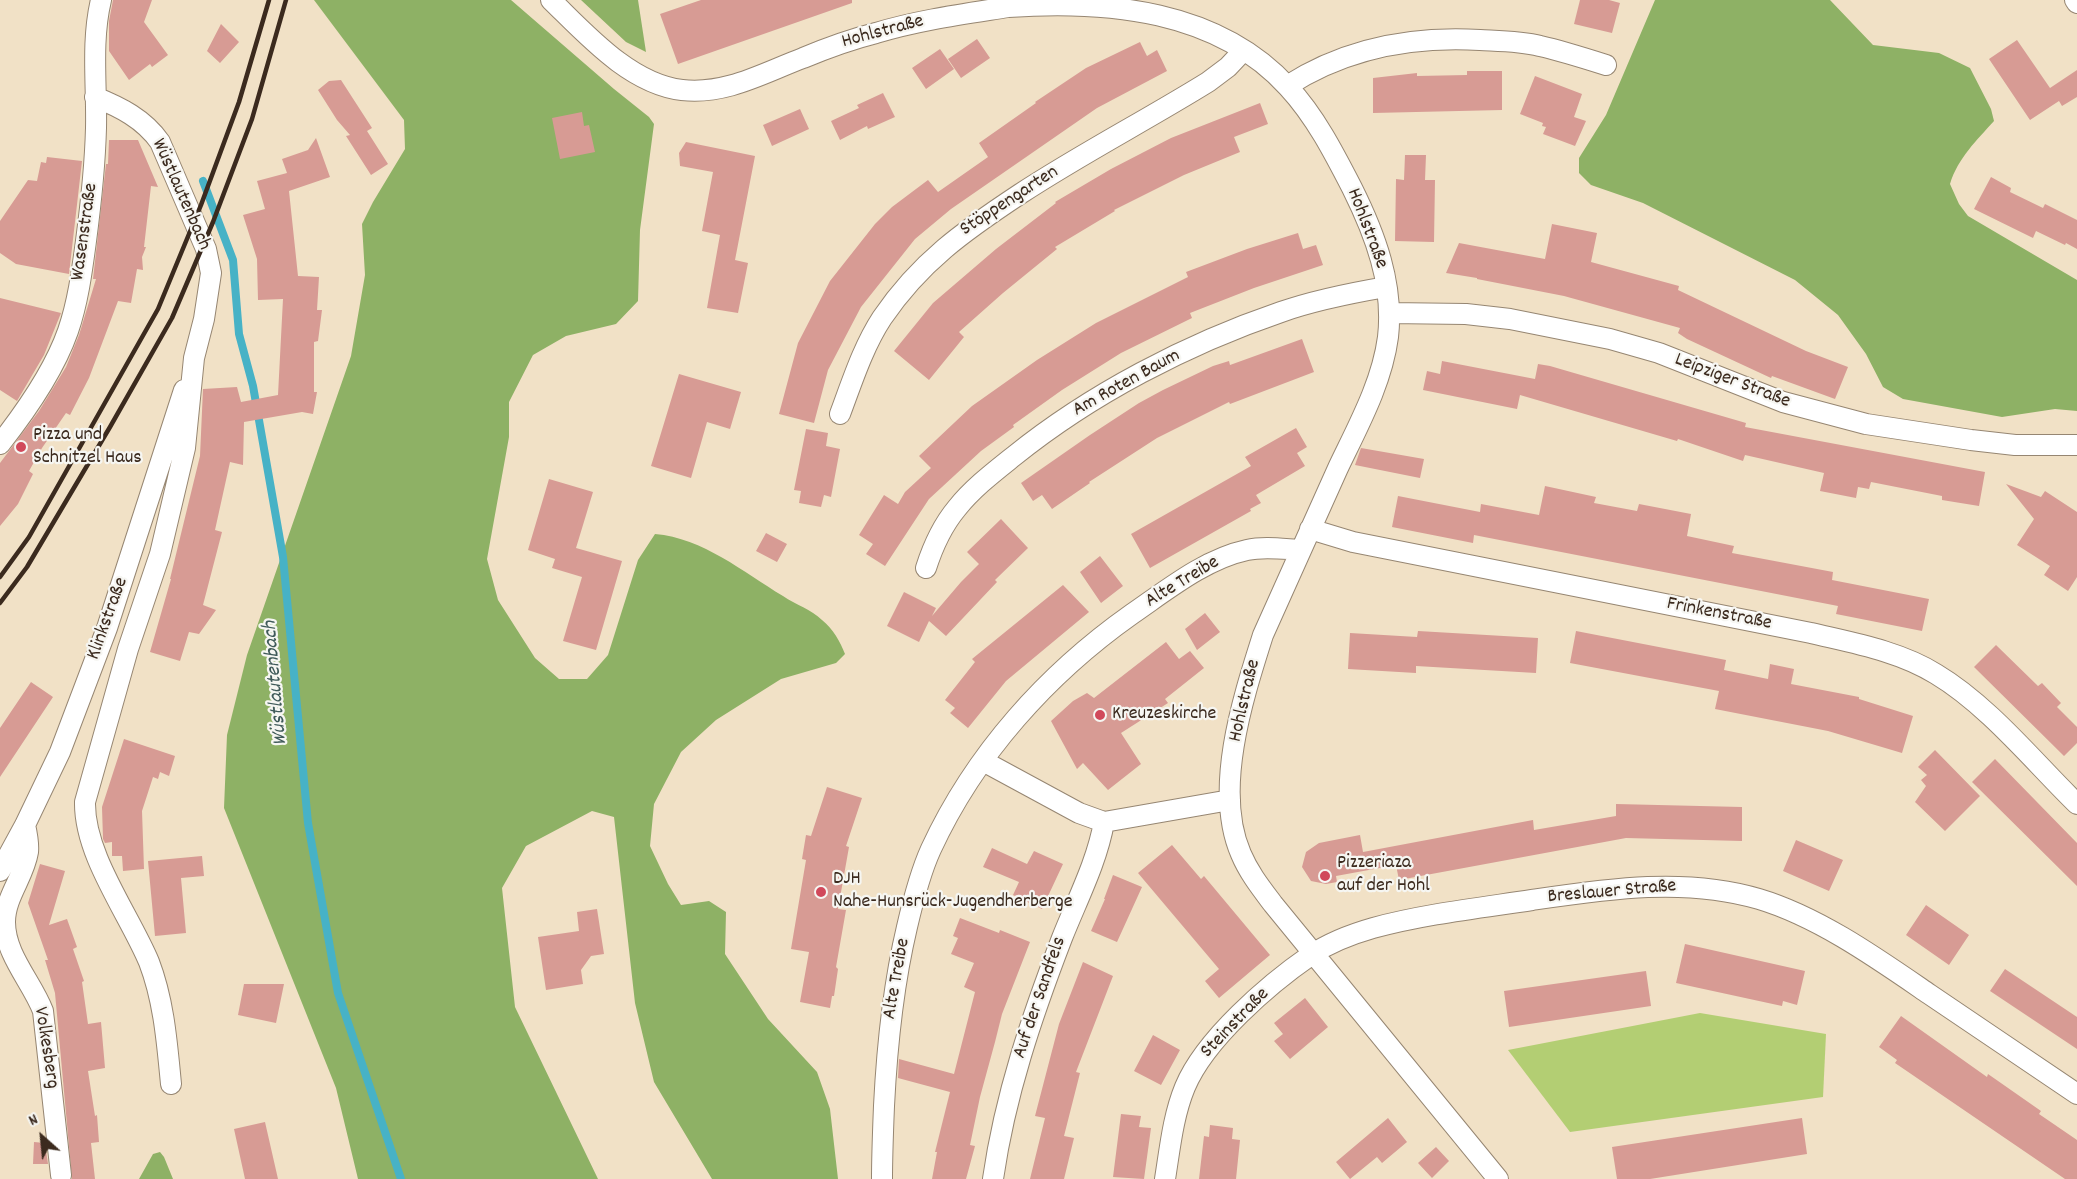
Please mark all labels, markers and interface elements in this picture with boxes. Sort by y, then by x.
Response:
street label: Hohlstraße [839,11,927,55]
street label: Wüstlautenbach [145,136,215,254]
street label: Stöppengarten [956,161,1064,243]
street label: Wasenstraße [67,182,105,282]
street label: Hohlstraße [1340,186,1392,272]
street label: Am Roten Baum [1069,345,1185,423]
street label: Leipziger Straße [1671,349,1793,415]
place label: Pizza und Schnitzel Haus [33,424,142,471]
marker: Pizza und Schnitzel Haus [14,440,28,454]
street label: Alte Treibe [1142,552,1224,614]
street label: Klinkstraße [83,574,135,664]
street label: Frinkenstraße [1664,593,1774,637]
water label: Wüstlautenbach [259,619,295,747]
street label: Hohlstraße [1225,657,1267,745]
place label: Kreuzeskirche [1112,703,1216,727]
marker: Kreuzeskirche [1093,708,1107,722]
place label: Pizzeriaza auf der Hohl [1337,852,1430,899]
place label: DJH Nahe-Hunsrück-Jugendherberge [833,868,1073,915]
marker: Pizzeriaza auf der Hohl [1318,869,1332,883]
street label: Breslauer Straße [1547,875,1677,911]
marker: DJH Nahe-Hunsrück-Jugendherberge [814,885,828,899]
street label: Auf der Sandfels [1009,934,1073,1062]
street label: Alte Treibe [879,937,917,1021]
street label: Steinstraße [1197,984,1275,1064]
street label: Volkesberg [27,1005,63,1091]
north arrow [12,1107,72,1167]
text: N [25,1108,42,1133]

